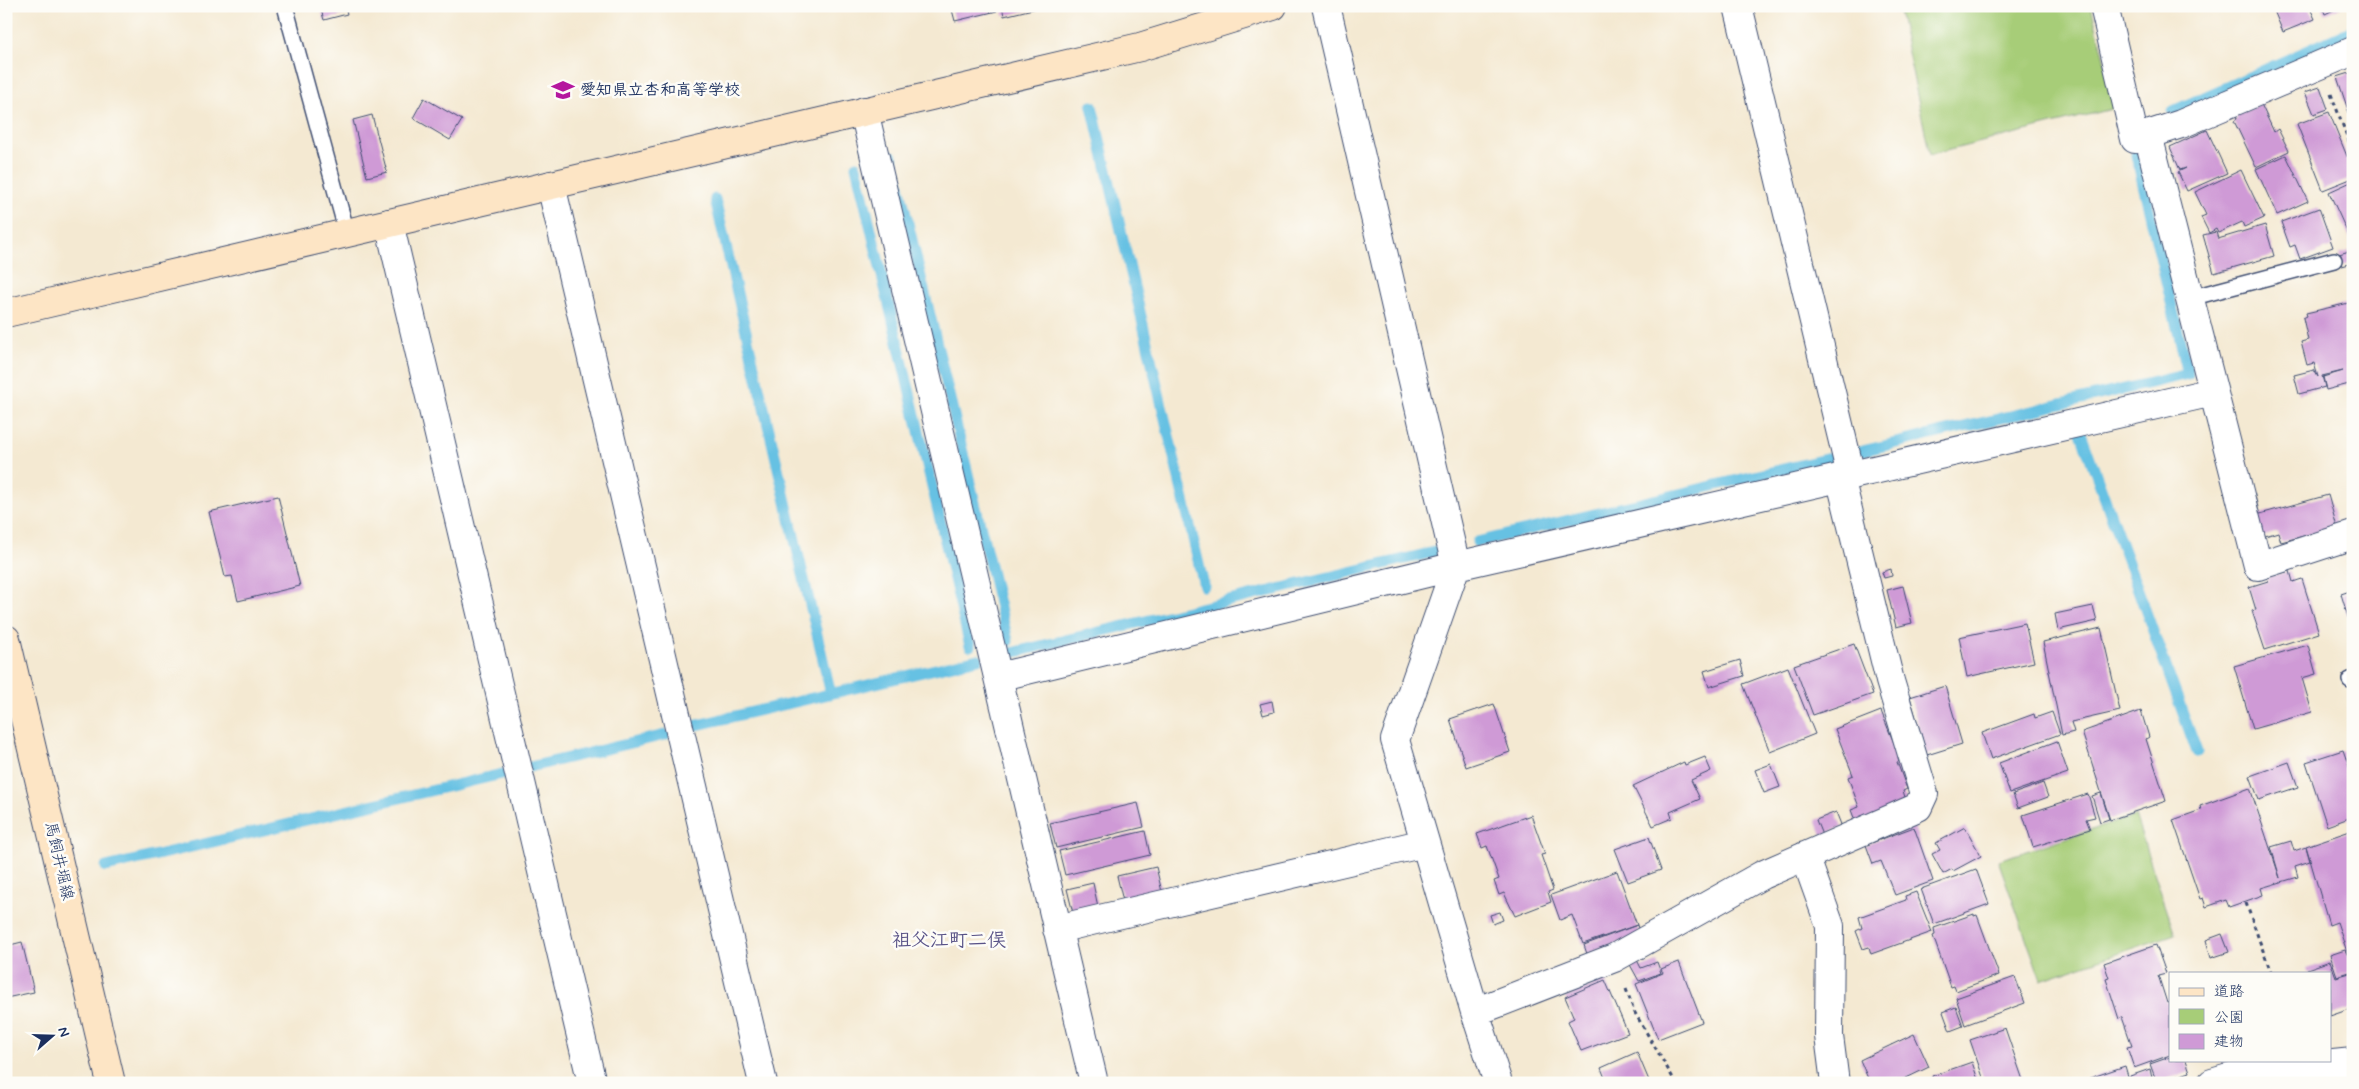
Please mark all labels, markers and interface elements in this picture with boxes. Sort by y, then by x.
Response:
school or university icon: 愛知県立杏和高等学校 [550,77,576,103]
place label: 愛知県立杏和高等学校 [580,80,740,101]
street label: 馬飼井堀線 [40,820,78,902]
district label: 祖父江町二俣 [892,928,1006,953]
legend [2169,972,2332,1062]
text: 道路 [2214,982,2244,1002]
text: 公園 [2214,1008,2244,1028]
north arrow [28,1012,78,1062]
text: N [53,1024,73,1039]
text: 建物 [2214,1032,2244,1052]

